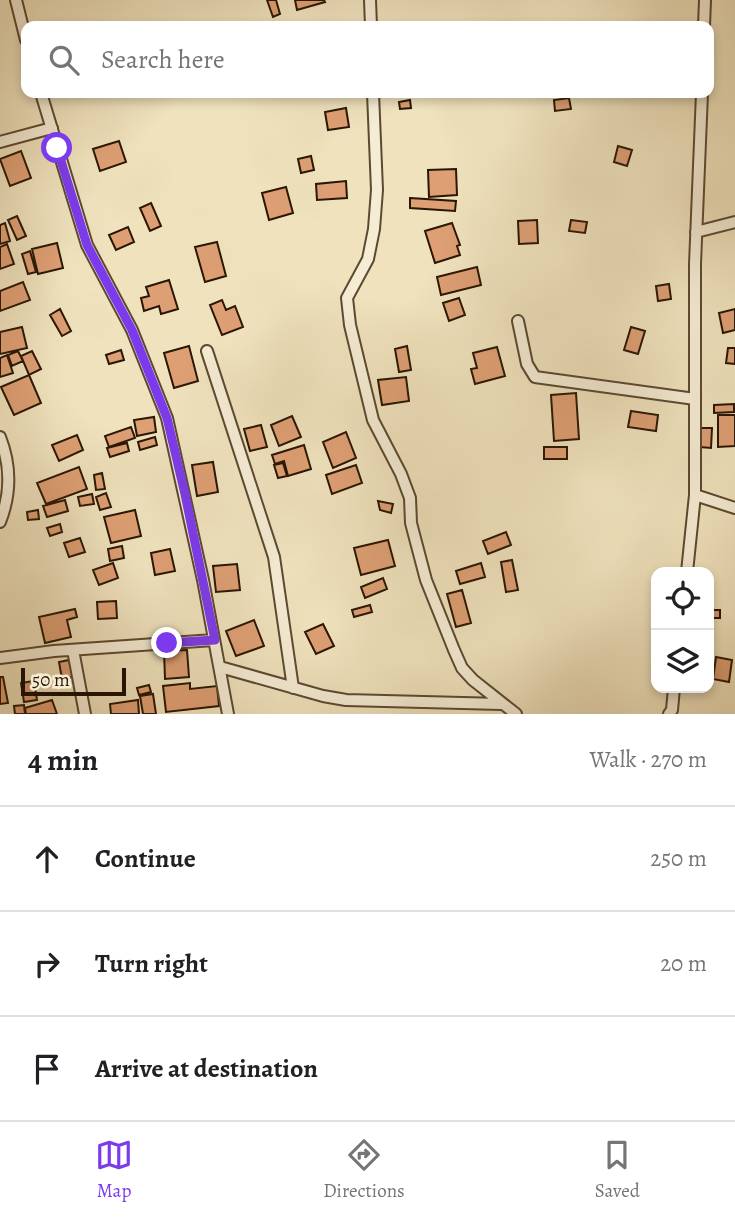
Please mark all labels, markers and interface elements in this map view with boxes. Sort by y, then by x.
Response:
search box [21,21,714,98]
icon: search [45,41,83,79]
text: Search here [101,42,225,77]
route start [41,132,72,163]
map controls [651,567,714,693]
button: locate [651,567,714,630]
route end [151,627,182,658]
button: layers [651,630,714,693]
scale bar [21,665,126,697]
text: 50 m [32,667,70,693]
text: 4 min [28,740,98,780]
text: Walk · 270 m [589,744,707,775]
icon: ahead [28,840,66,878]
text: Continue [95,841,196,876]
text: 250 m [650,843,707,874]
icon: right [28,945,66,983]
text: Turn right [95,946,208,981]
text: 20 m [660,948,707,979]
icon: arrive [28,1050,66,1088]
text: Arrive at destination [95,1051,318,1086]
tab: Map [95,1136,133,1204]
tab: Directions [323,1136,405,1204]
tab: Saved [595,1136,640,1204]

